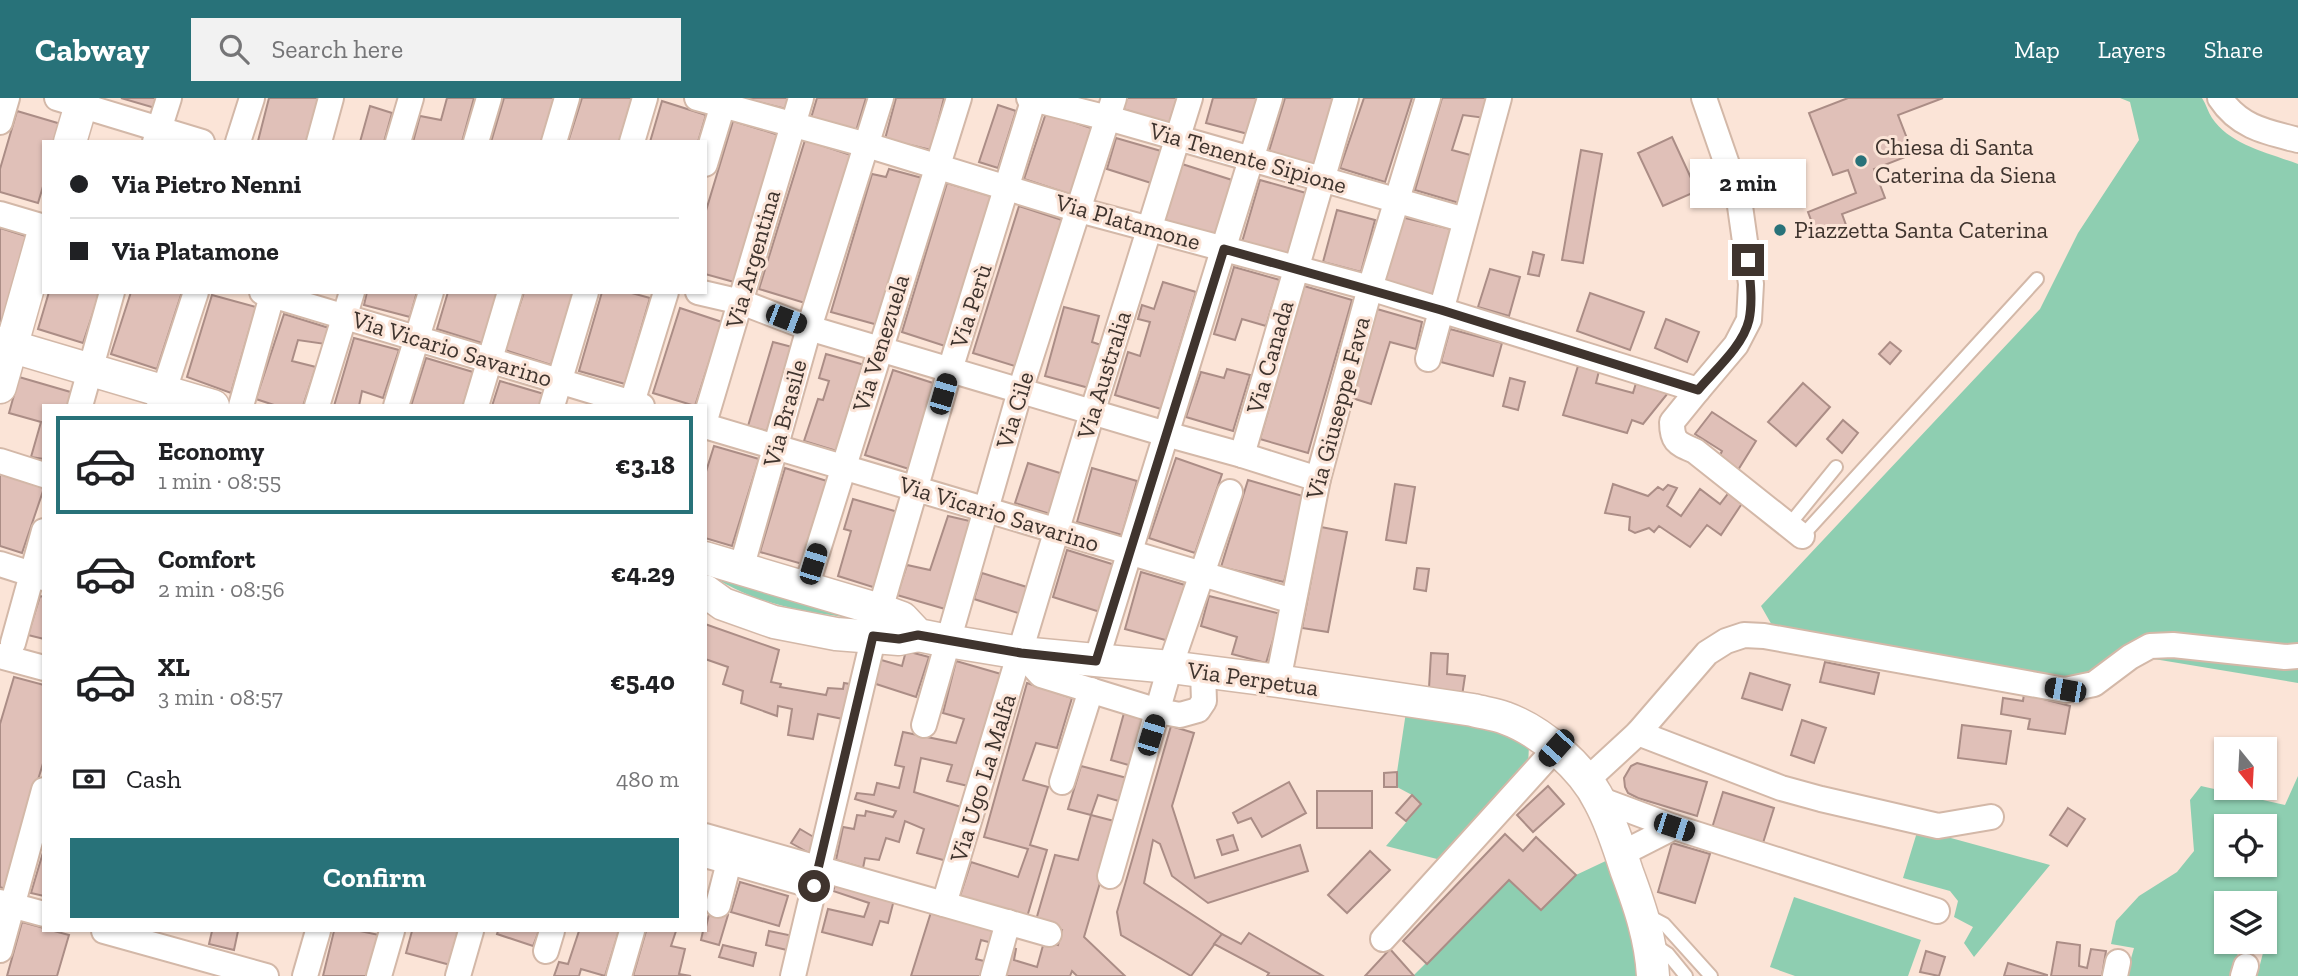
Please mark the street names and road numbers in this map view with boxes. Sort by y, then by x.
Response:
street label: Via Tenente Sipione [1145,115,1350,200]
street label: Via Argentina [719,186,786,333]
street label: Via Platamone [1051,187,1204,256]
street label: Via Perù [943,260,998,353]
street label: Via Venezuela [846,270,915,416]
street label: Via Canada [1239,297,1300,418]
street label: Via Vicario Savarino [348,304,556,393]
street label: Via Australia [1070,307,1137,443]
street label: Via Giuseppe Fava [1299,313,1376,504]
street label: Via Brasile [756,356,813,471]
street label: Via Cile [989,368,1040,453]
street label: Via Vicario Savarino [895,469,1103,558]
street label: Via Perpetua [1185,655,1321,702]
street label: Via Ugo La Malfa [943,690,1022,867]

